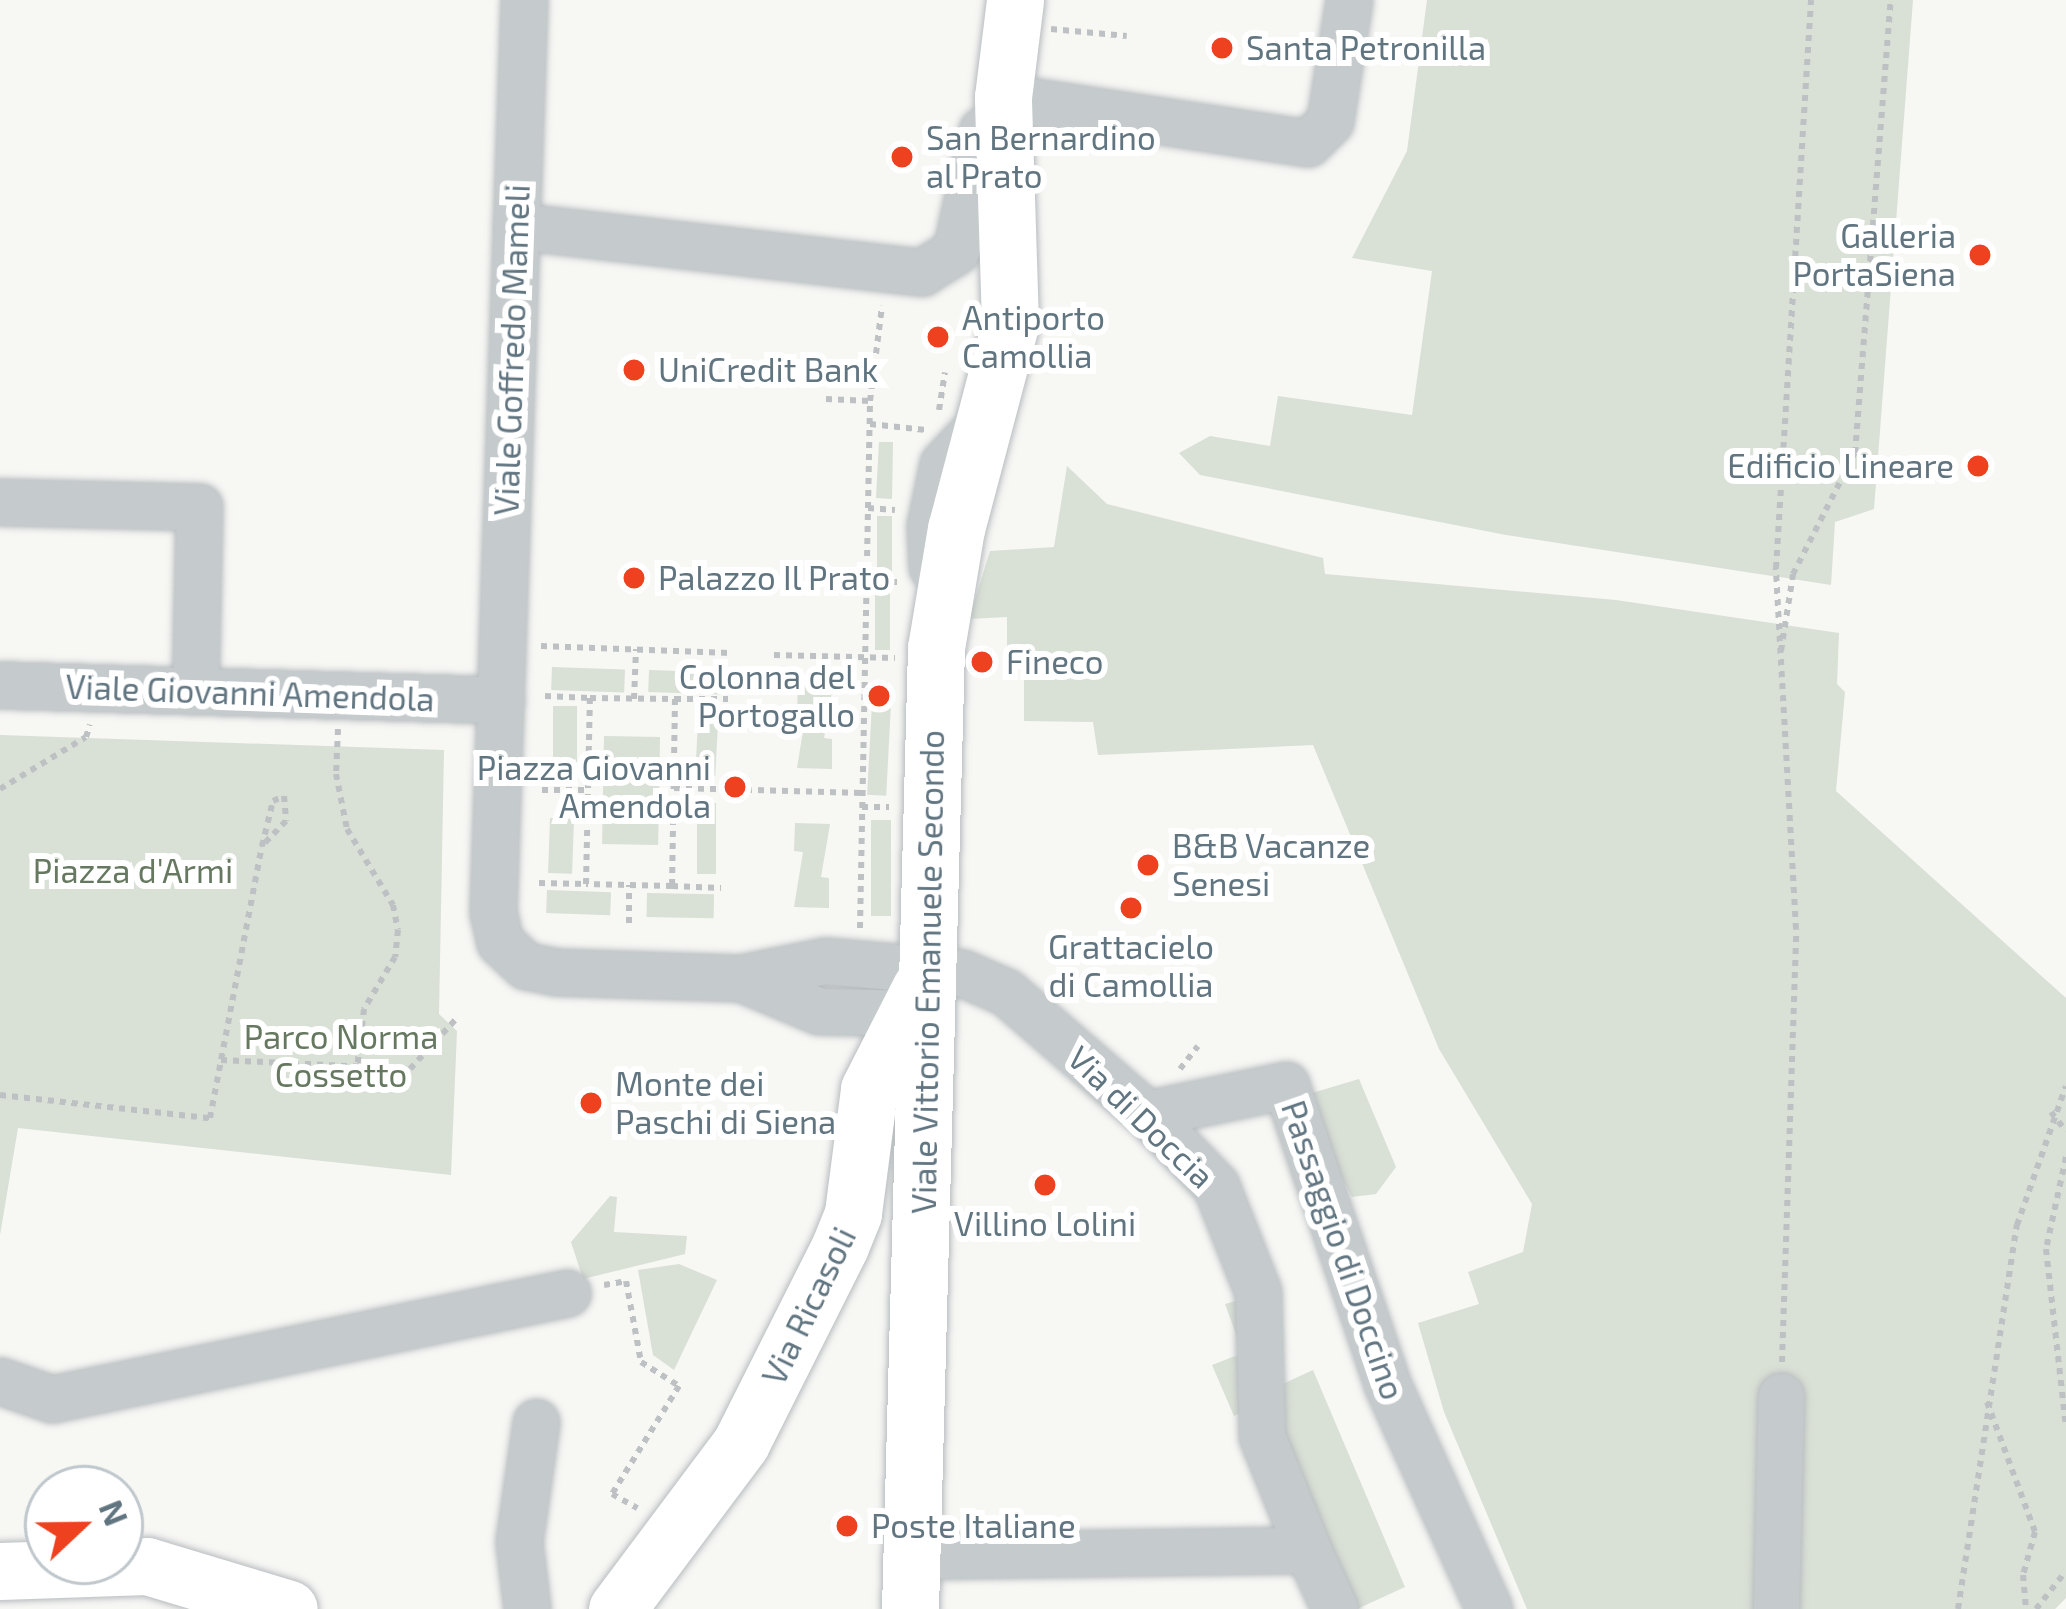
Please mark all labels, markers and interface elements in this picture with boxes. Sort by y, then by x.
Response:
place label: Santa Petronilla [1246,28,1486,68]
marker: Santa Petronilla [1209,35,1235,61]
place label: San Bernardino al Prato [926,118,1156,196]
marker: San Bernardino al Prato [889,144,915,170]
street label: Viale Goffredo Mameli [486,184,538,516]
place label: Galleria PortaSiena [1792,216,1956,294]
marker: Galleria PortaSiena [1967,242,1993,268]
place label: Antiporto Camollia [962,298,1105,376]
marker: Antiporto Camollia [925,324,951,350]
place label: UniCredit Bank [658,350,878,390]
marker: UniCredit Bank [621,357,647,383]
place label: Edificio Lineare [1727,446,1954,486]
marker: Edificio Lineare [1965,453,1991,479]
place label: Palazzo Il Prato [658,558,891,598]
marker: Palazzo Il Prato [621,565,647,591]
place label: Fineco [1006,642,1103,682]
marker: Fineco [969,649,995,675]
place label: Colonna del Portogallo [679,657,855,735]
street label: Viale Giovanni Amendola [64,667,436,719]
marker: Colonna del Portogallo [866,683,892,709]
street label: Viale Vittorio Emanuele Secondo [904,729,952,1215]
place label: Piazza Giovanni Amendola [477,748,711,826]
marker: Piazza Giovanni Amendola [722,774,748,800]
place label: B&B Vacanze Senesi [1172,826,1371,904]
park label: Piazza d'Armi [33,851,233,891]
marker: B&B Vacanze Senesi [1135,852,1161,878]
marker: Grattacielo di Camollia [1118,895,1144,921]
place label: Grattacielo di Camollia [1048,927,1214,1005]
park label: Parco Norma Cossetto [244,1017,438,1095]
street label: Via di Doccia [1060,1038,1222,1196]
place label: Monte dei Paschi di Siena [615,1064,836,1142]
marker: Monte dei Paschi di Siena [578,1090,604,1116]
street label: Passaggio di Doccino [1273,1095,1413,1405]
marker: Villino Lolini [1032,1172,1058,1198]
place label: Villino Lolini [954,1204,1136,1244]
street label: Via Ricasoli [754,1221,864,1391]
north arrow [24,1465,144,1585]
text: N [92,1494,138,1531]
place label: Poste Italiane [871,1506,1076,1546]
marker: Poste Italiane [834,1513,860,1539]

